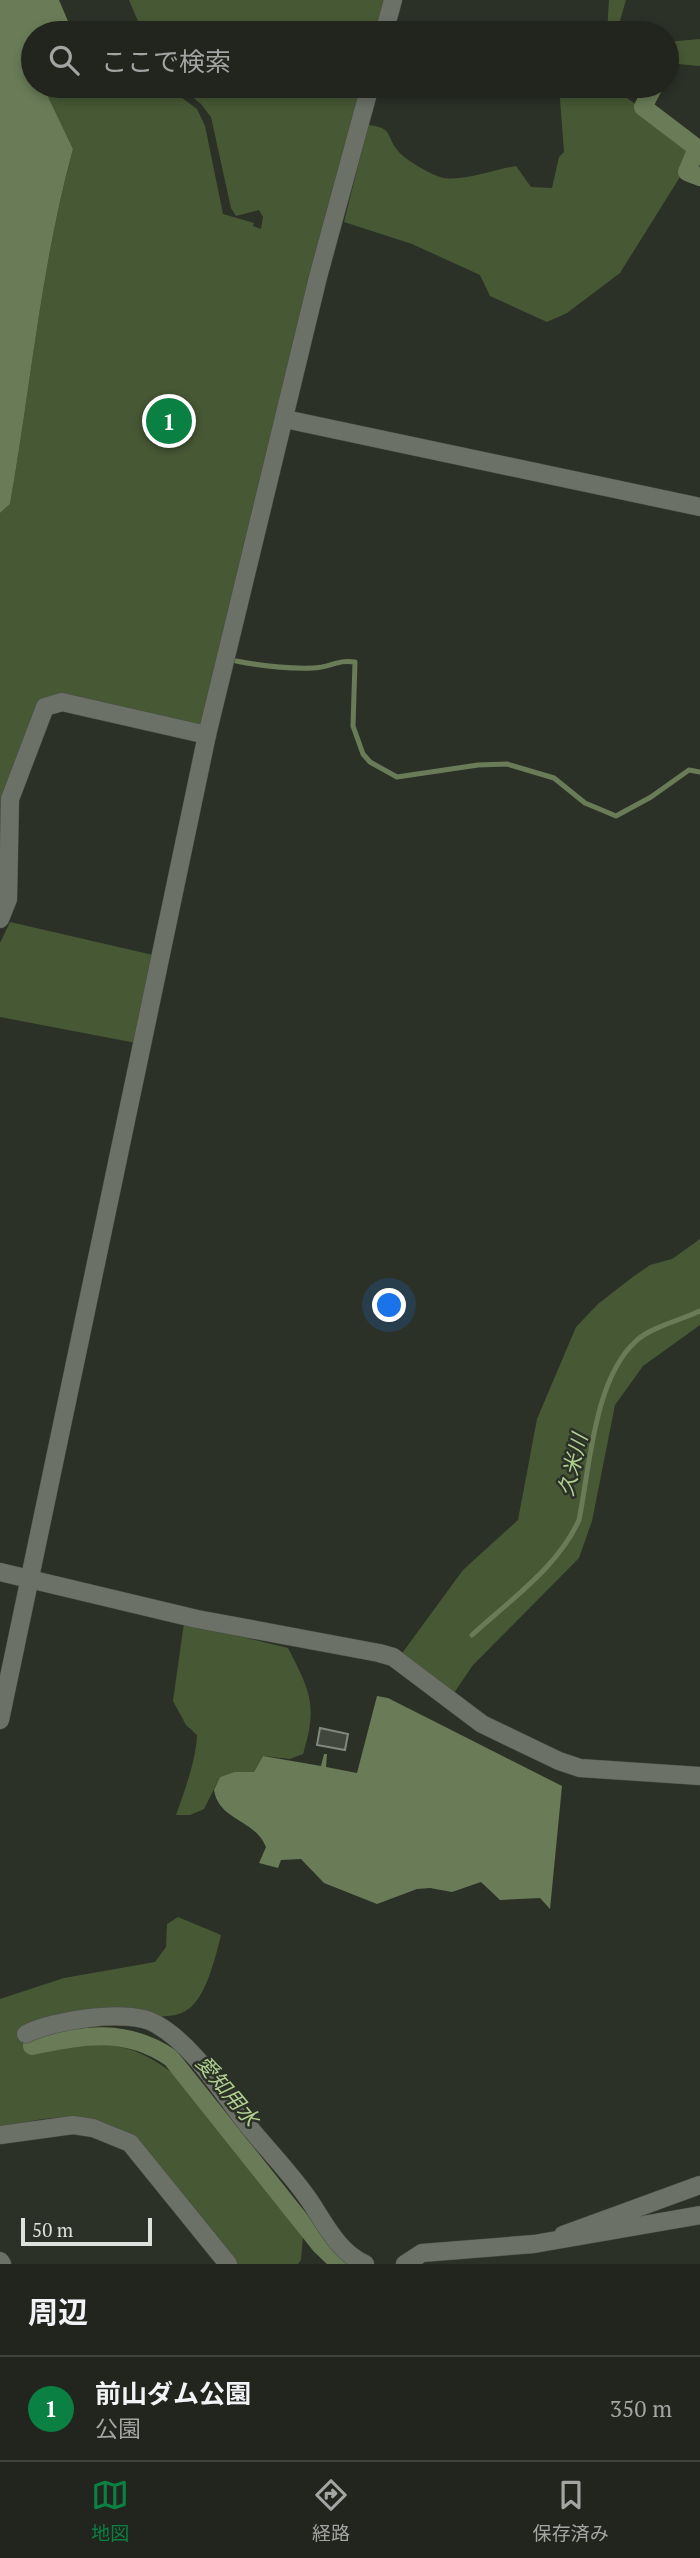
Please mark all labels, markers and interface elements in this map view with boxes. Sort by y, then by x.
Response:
search box [21,21,679,98]
icon: search [45,41,83,79]
text: ここで検索 [101,44,231,78]
pin: 1 [146,395,192,447]
your location [372,1288,406,1322]
water label: 久米川 [551,1429,594,1499]
water label: 愛知用水 [190,2049,267,2133]
scale bar [21,2215,152,2247]
text: 50 m [32,2217,73,2242]
text: 周辺 [28,2292,88,2332]
text: 前山ダム公園 [95,2376,251,2410]
text: 1 [45,2393,58,2424]
text: 350 m [610,2393,672,2424]
text: 公園 [95,2413,141,2444]
tab: 地図 [91,2476,129,2545]
tab: 経路 [312,2476,350,2545]
tab: 保存済み [533,2476,609,2545]

